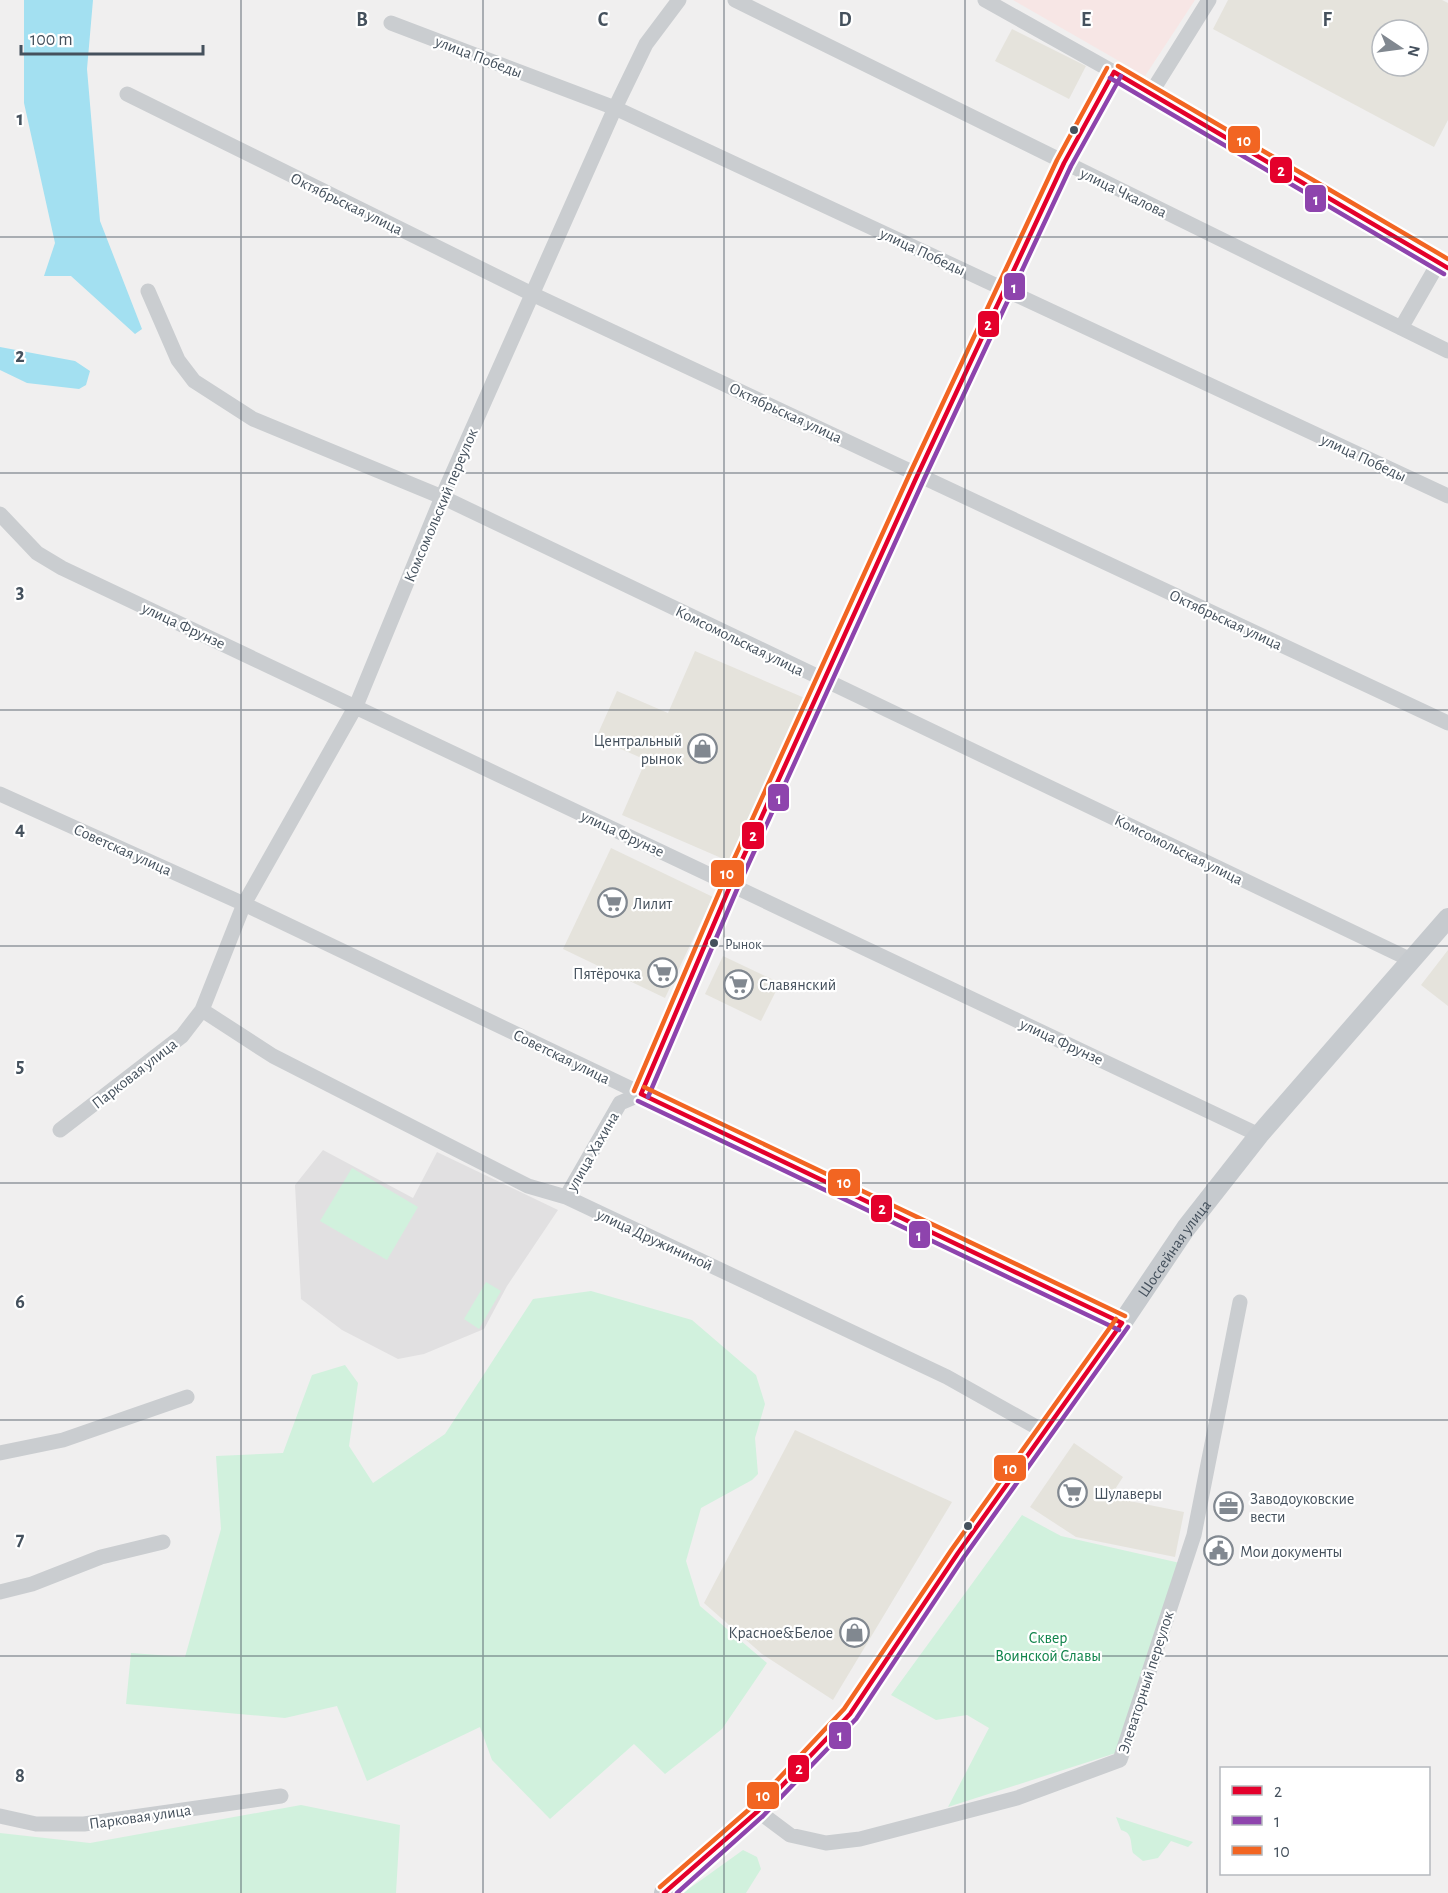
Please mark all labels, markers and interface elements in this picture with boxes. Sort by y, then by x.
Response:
text: B [356,10,368,30]
text: C [598,10,609,30]
text: D [838,10,852,30]
text: E [1081,10,1091,30]
text: F [1322,10,1332,30]
scale bar [21,18,202,56]
north arrow [1370,18,1430,78]
text: 100 m [30,31,73,49]
street label: улица Победы [432,33,524,82]
text: N [1405,44,1423,58]
text: 1 [16,109,24,129]
unlabelled marker [1068,124,1080,136]
line badge: 10 [1227,125,1261,154]
text: 10 [1237,133,1251,149]
line badge: 2 [1269,156,1293,184]
text: 2 [1277,163,1285,179]
street label: улица Чкалова [1076,165,1169,222]
street label: Октябрьская улица [288,170,405,239]
line badge: 1 [1304,184,1327,213]
text: 1 [1313,192,1319,208]
street label: улица Победы [876,225,968,279]
line badge: 1 [1003,272,1026,301]
text: 1 [1011,280,1017,296]
line badge: 2 [977,310,1000,338]
text: 2 [984,317,992,333]
text: 2 [15,346,25,366]
street label: Октябрьская улица [726,380,844,447]
street label: Комсомольский переулок [401,426,482,585]
street label: улица Победы [1317,431,1409,485]
text: 3 [16,582,24,602]
street label: Октябрьская улица [1166,587,1284,654]
street label: улица Фрунзе [138,599,228,653]
street label: Комсомольская улица [672,603,806,680]
place label: Центральный рынок [593,733,683,767]
shop icon: Центральный рынок [687,733,719,765]
line badge: 1 [767,783,790,812]
text: 1 [776,791,782,807]
street label: улица Фрунзе [577,807,667,861]
street label: Комсомольская улица [1111,812,1245,889]
text: 4 [15,819,25,839]
street label: Советская улица [71,821,174,880]
line badge: 2 [741,821,765,850]
text: 2 [749,828,757,844]
line badge: 10 [710,859,745,888]
text: 10 [720,866,734,882]
supermarket icon: Лилит [596,887,628,919]
place label: Лилит [633,896,672,912]
marker: Рынок [708,937,720,949]
place label: Рынок [725,938,762,952]
supermarket icon: Пятёрочка [646,957,678,989]
place label: Пятёрочка [573,966,641,982]
supermarket icon: Славянский [722,968,754,1000]
place label: Славянский [759,977,836,993]
street label: улица Фрунзе [1016,1015,1106,1069]
street label: Советская улица [510,1027,612,1088]
street label: Парковая улица [89,1036,181,1113]
text: 5 [16,1056,24,1076]
street label: улица Хахина [563,1109,623,1195]
line badge: 10 [827,1168,861,1197]
text: 10 [837,1175,851,1191]
line badge: 2 [870,1194,893,1223]
street label: Шоссейная улица [1135,1197,1214,1300]
text: 2 [878,1201,886,1217]
street label: улица Дружининой [593,1206,715,1275]
line badge: 1 [908,1220,931,1249]
text: 1 [916,1228,922,1244]
text: 6 [15,1292,25,1312]
line badge: 10 [993,1454,1027,1482]
text: 10 [1003,1461,1017,1477]
supermarket icon: Шулаверы [1057,1477,1089,1509]
place label: Шулаверы [1094,1486,1162,1503]
office icon: Заводоуковские вести [1213,1491,1245,1523]
place label: Заводоуковские вести [1250,1491,1354,1525]
unlabelled marker [962,1520,974,1532]
text: 7 [16,1529,25,1549]
public building icon: Мои документы [1203,1535,1235,1567]
place label: Мои документы [1240,1544,1343,1561]
street label: Элеваторный переулок [1115,1608,1178,1756]
shop icon: Красное&Белое [838,1616,870,1648]
place label: Красное&Белое [728,1625,833,1641]
park label: Сквер Воинской Славы [995,1630,1101,1664]
line badge: 1 [828,1721,852,1750]
text: 1 [837,1728,843,1744]
line badge: 2 [787,1754,810,1783]
text: 2 [795,1761,803,1777]
text: 8 [15,1766,25,1786]
legend [1220,1767,1430,1875]
line badge: 10 [746,1781,780,1810]
text: 2 [1274,1783,1282,1801]
text: 10 [756,1788,770,1804]
street label: Парковая улица [88,1802,192,1833]
text: 1 [1274,1813,1280,1831]
text: 10 [1274,1843,1290,1861]

